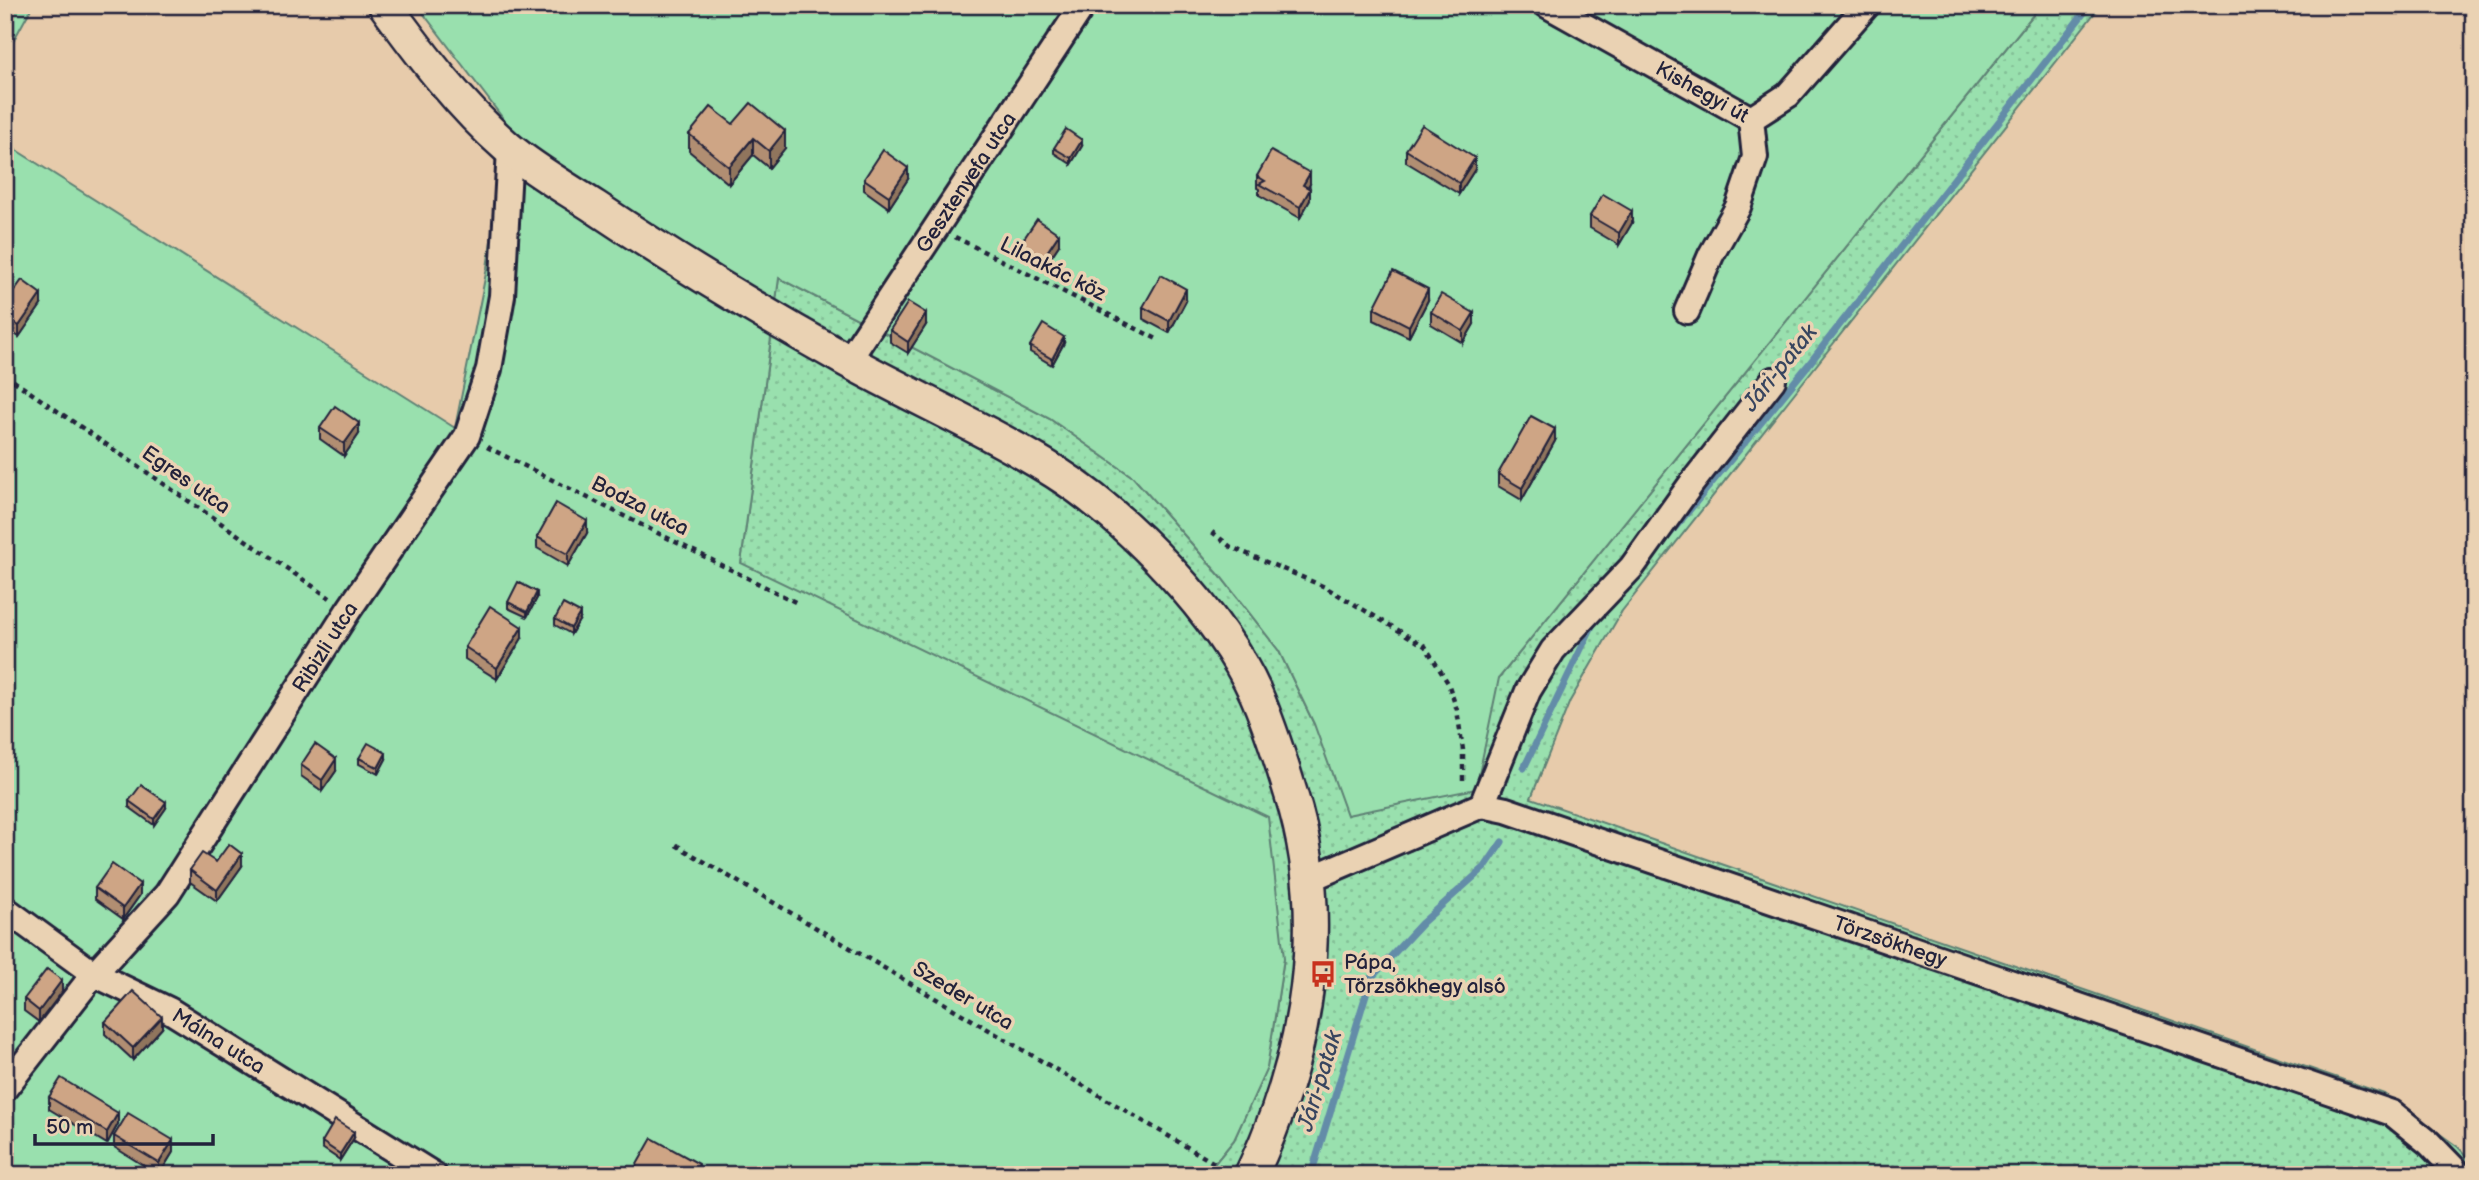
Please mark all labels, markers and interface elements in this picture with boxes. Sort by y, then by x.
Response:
street label: Kishegyi út [1651,56,1754,128]
street label: Gesztenyefa utca [910,107,1021,257]
street label: Lilaakác köz [996,232,1111,307]
water label: Jári-patak [1736,318,1824,418]
street label: Egres utca [137,440,235,520]
street label: Bodza utca [587,471,693,541]
street label: Ribizli utca [287,597,363,697]
street label: Törzsökhegy [1830,910,1951,973]
place label: Pápa, Törzsökhegy alsó [1344,950,1506,999]
street label: Szeder utca [908,956,1018,1036]
bus stop icon: Pápa, Törzsökhegy alsó [1308,959,1338,989]
street label: Málna utca [168,1003,270,1079]
water label: Jári-patak [1291,1027,1349,1136]
scale bar [35,1103,214,1147]
text: 50 m [46,1115,93,1140]

